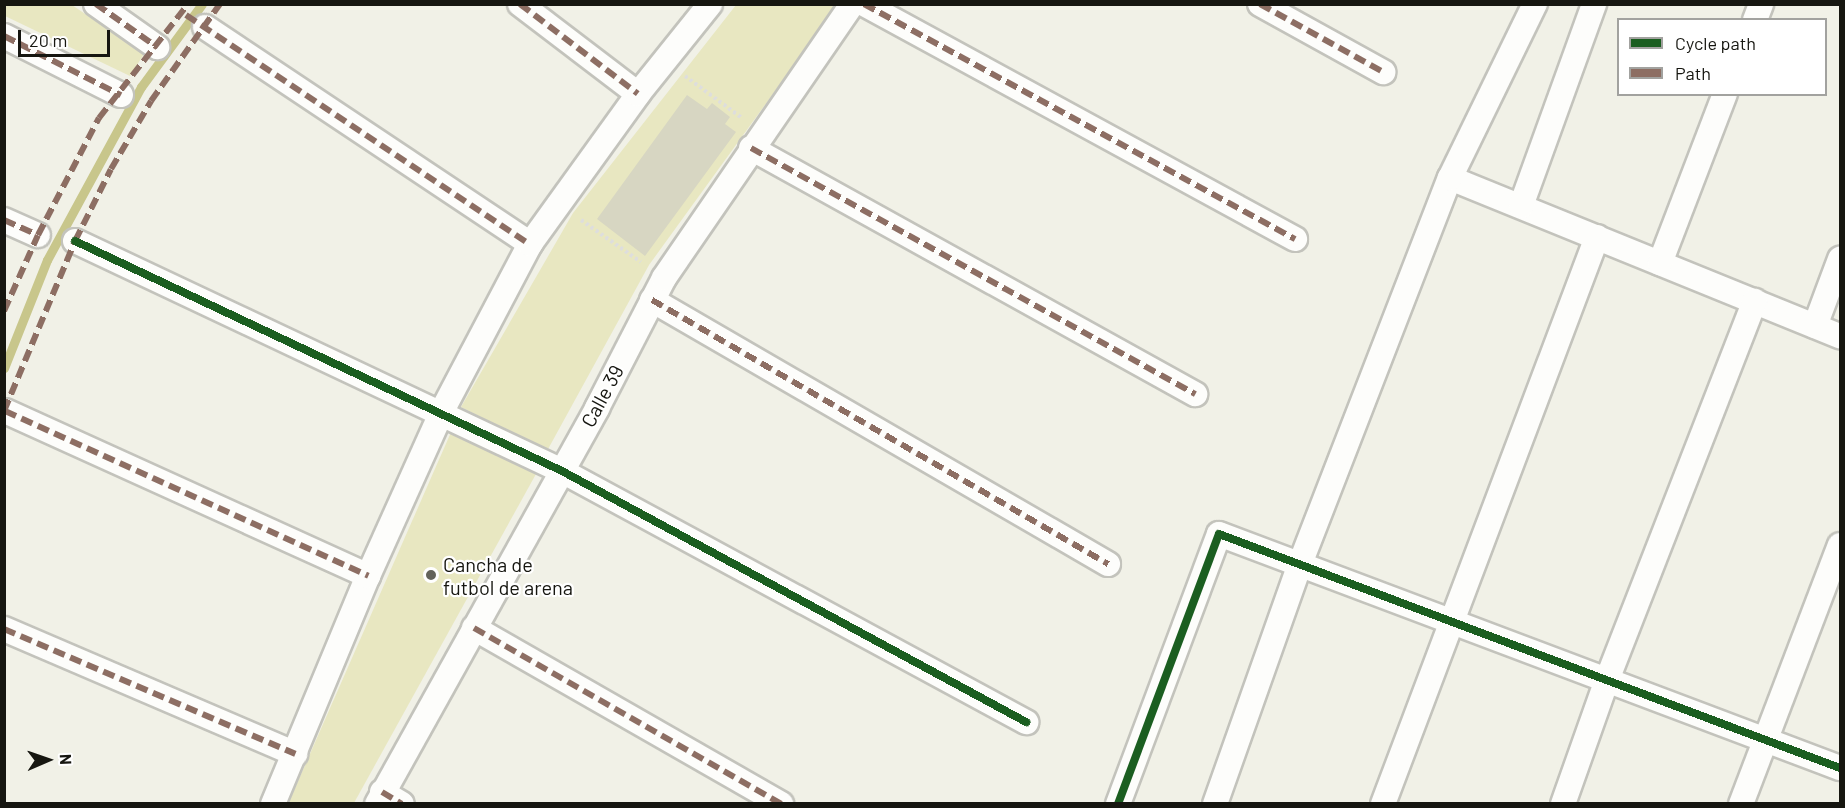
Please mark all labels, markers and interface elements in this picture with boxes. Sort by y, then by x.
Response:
scale bar [21,18,112,56]
legend [1617,18,1827,96]
text: 20 m [29,29,67,51]
text: Cycle path [1675,32,1756,54]
text: Path [1675,62,1711,84]
street label: Calle 39 [576,361,628,431]
place label: Cancha de futbol de arena [443,552,573,599]
marker: Cancha de futbol de arena [424,568,438,582]
north arrow [18,730,78,790]
text: N [57,754,76,765]

